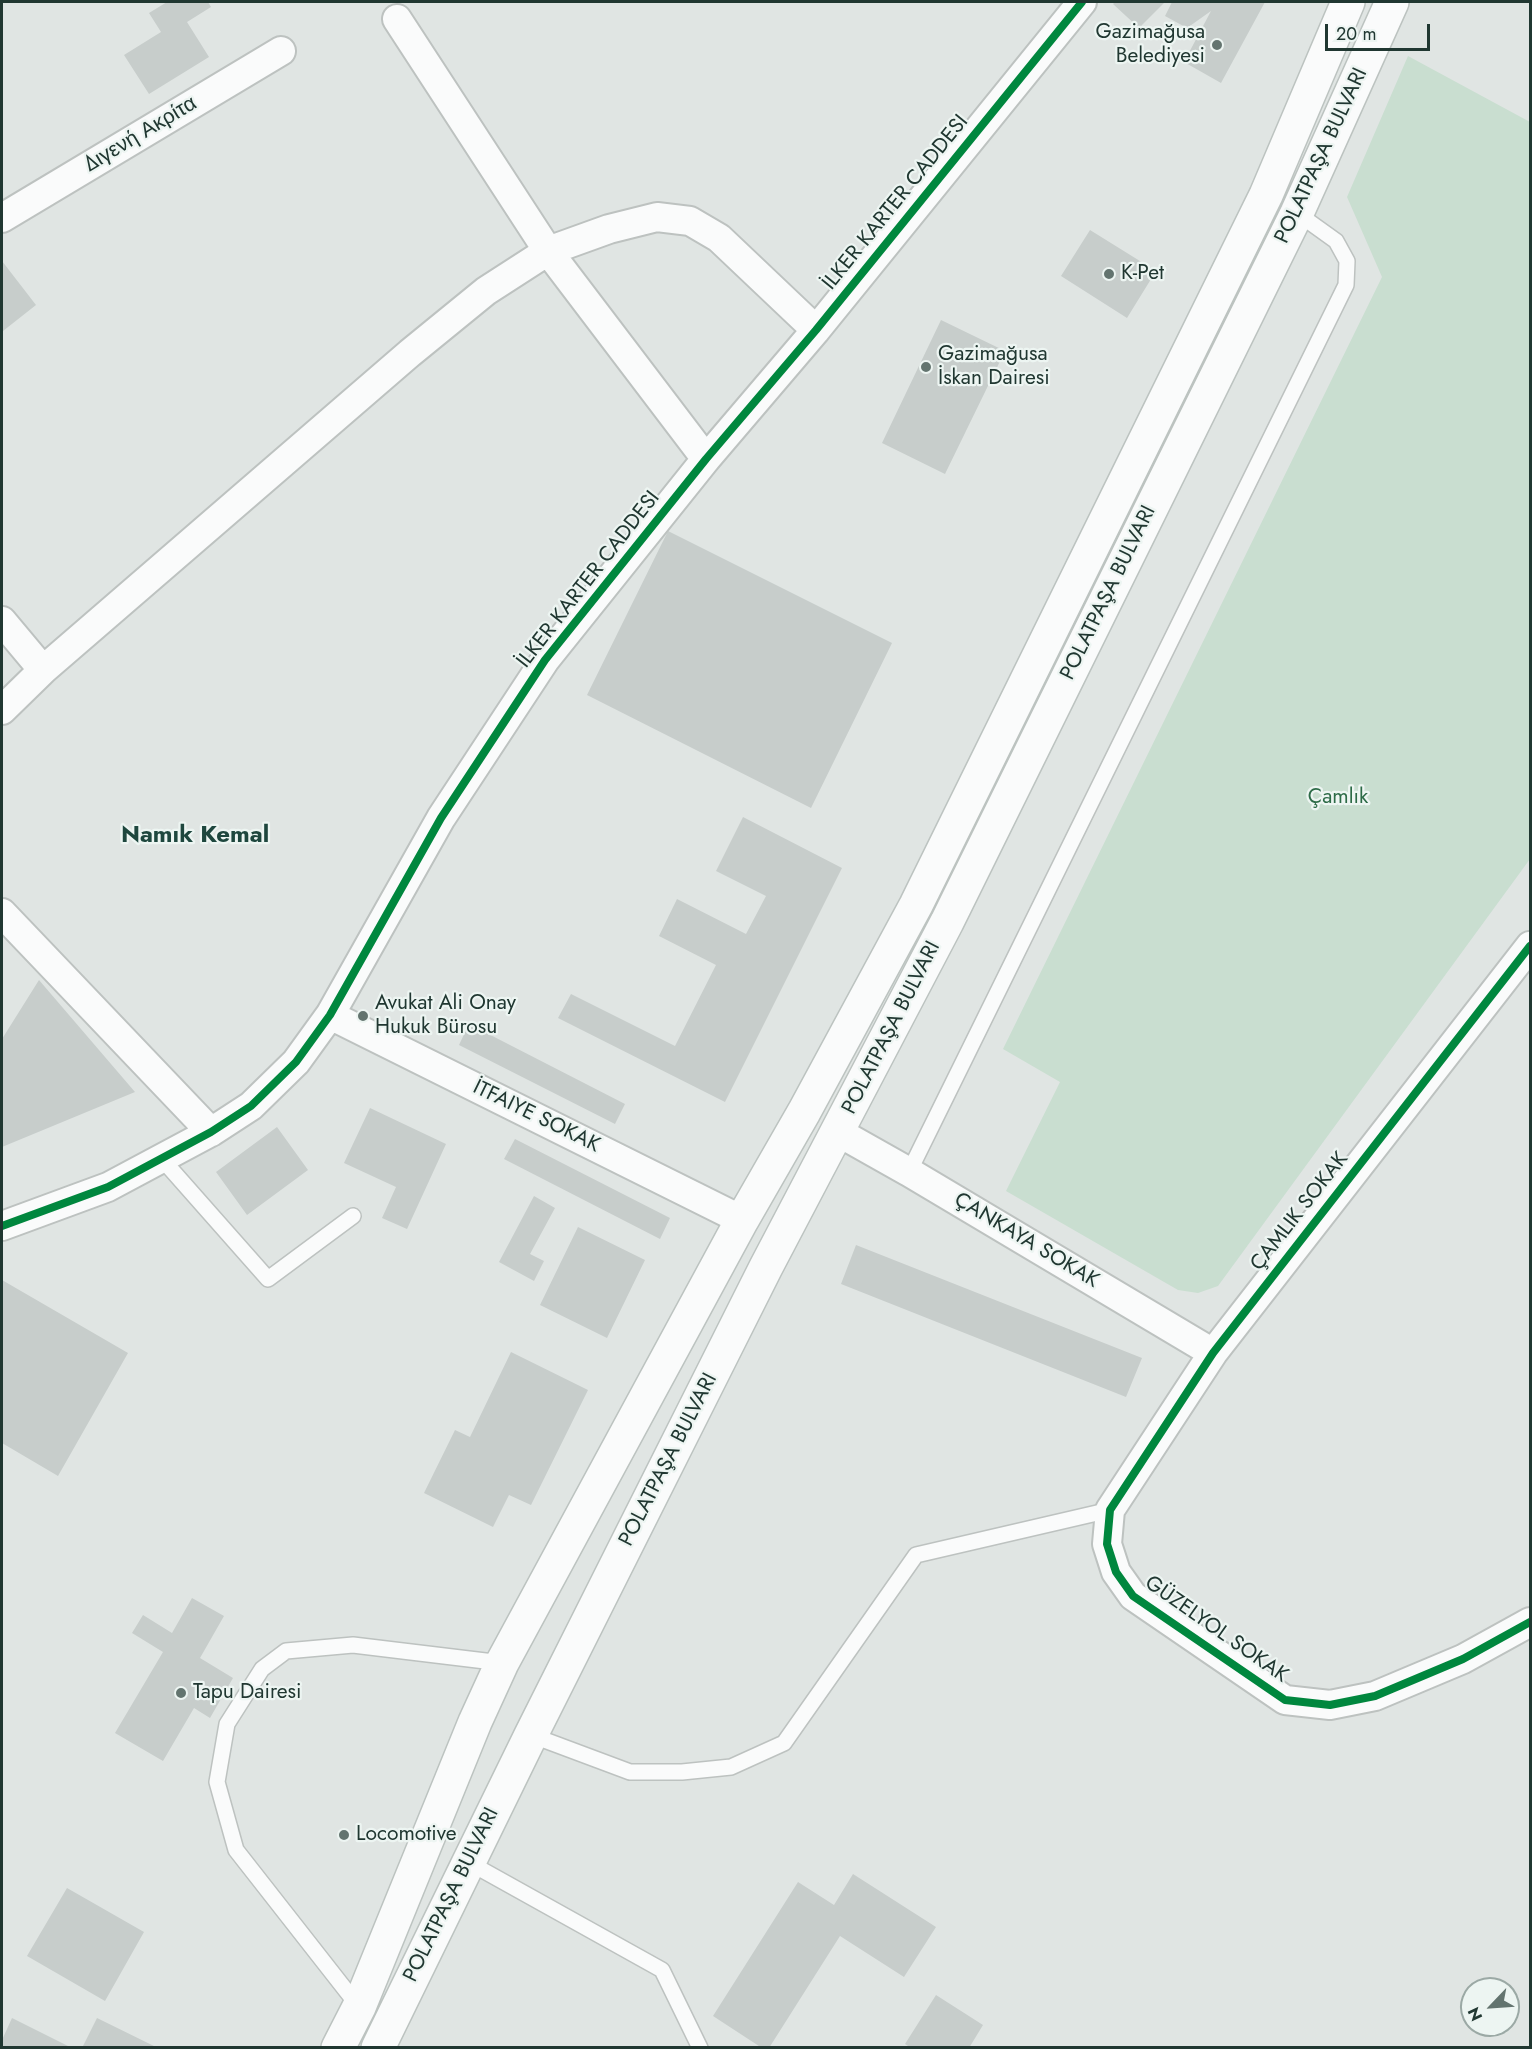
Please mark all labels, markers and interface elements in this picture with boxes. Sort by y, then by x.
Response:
scale bar [1328,12,1433,50]
place label: Gazimağusa Belediyesi [1095,20,1205,70]
text: 20 m [1336,21,1376,47]
marker: Gazimağusa Belediyesi [1210,38,1224,52]
street label: POLATPAŞA BULVARI [1270,64,1374,248]
street label: Διγενή Ακρίτα [80,92,202,178]
street label: İLKER KARTER CADDESI [818,111,974,295]
place label: K-Pet [1121,261,1164,287]
marker: K-Pet [1102,267,1116,281]
place label: Gazimağusa İskan Dairesi [938,342,1050,392]
marker: Gazimağusa İskan Dairesi [919,360,933,374]
street label: İLKER KARTER CADDESI [512,486,666,674]
street label: POLATPAŞA BULVARI [1056,502,1162,684]
park label: Çamlık [1308,785,1368,811]
district label: Namık Kemal [121,822,269,850]
street label: POLATPAŞA BULVARI [837,937,947,1119]
place label: Avukat Ali Onay Hukuk Bürosu [375,991,516,1041]
marker: Avukat Ali Onay Hukuk Bürosu [356,1009,370,1023]
street label: İTFAIYE SOKAK [468,1075,604,1159]
street label: ÇAMLIK SOKAK [1246,1148,1354,1276]
street label: ÇANKAYA SOKAK [949,1188,1103,1294]
street label: POLATPAŞA BULVARI [614,1369,724,1551]
street label: GÜZELYOL SOKAK [1139,1571,1293,1689]
place label: Tapu Dairesi [193,1680,302,1706]
marker: Tapu Dairesi [174,1686,188,1700]
street label: POLATPAŞA BULVARI [399,1804,505,1986]
place label: Locomotive [356,1822,457,1848]
marker: Locomotive [337,1828,351,1842]
north arrow [1460,1977,1520,2037]
text: N [1462,2003,1488,2025]

